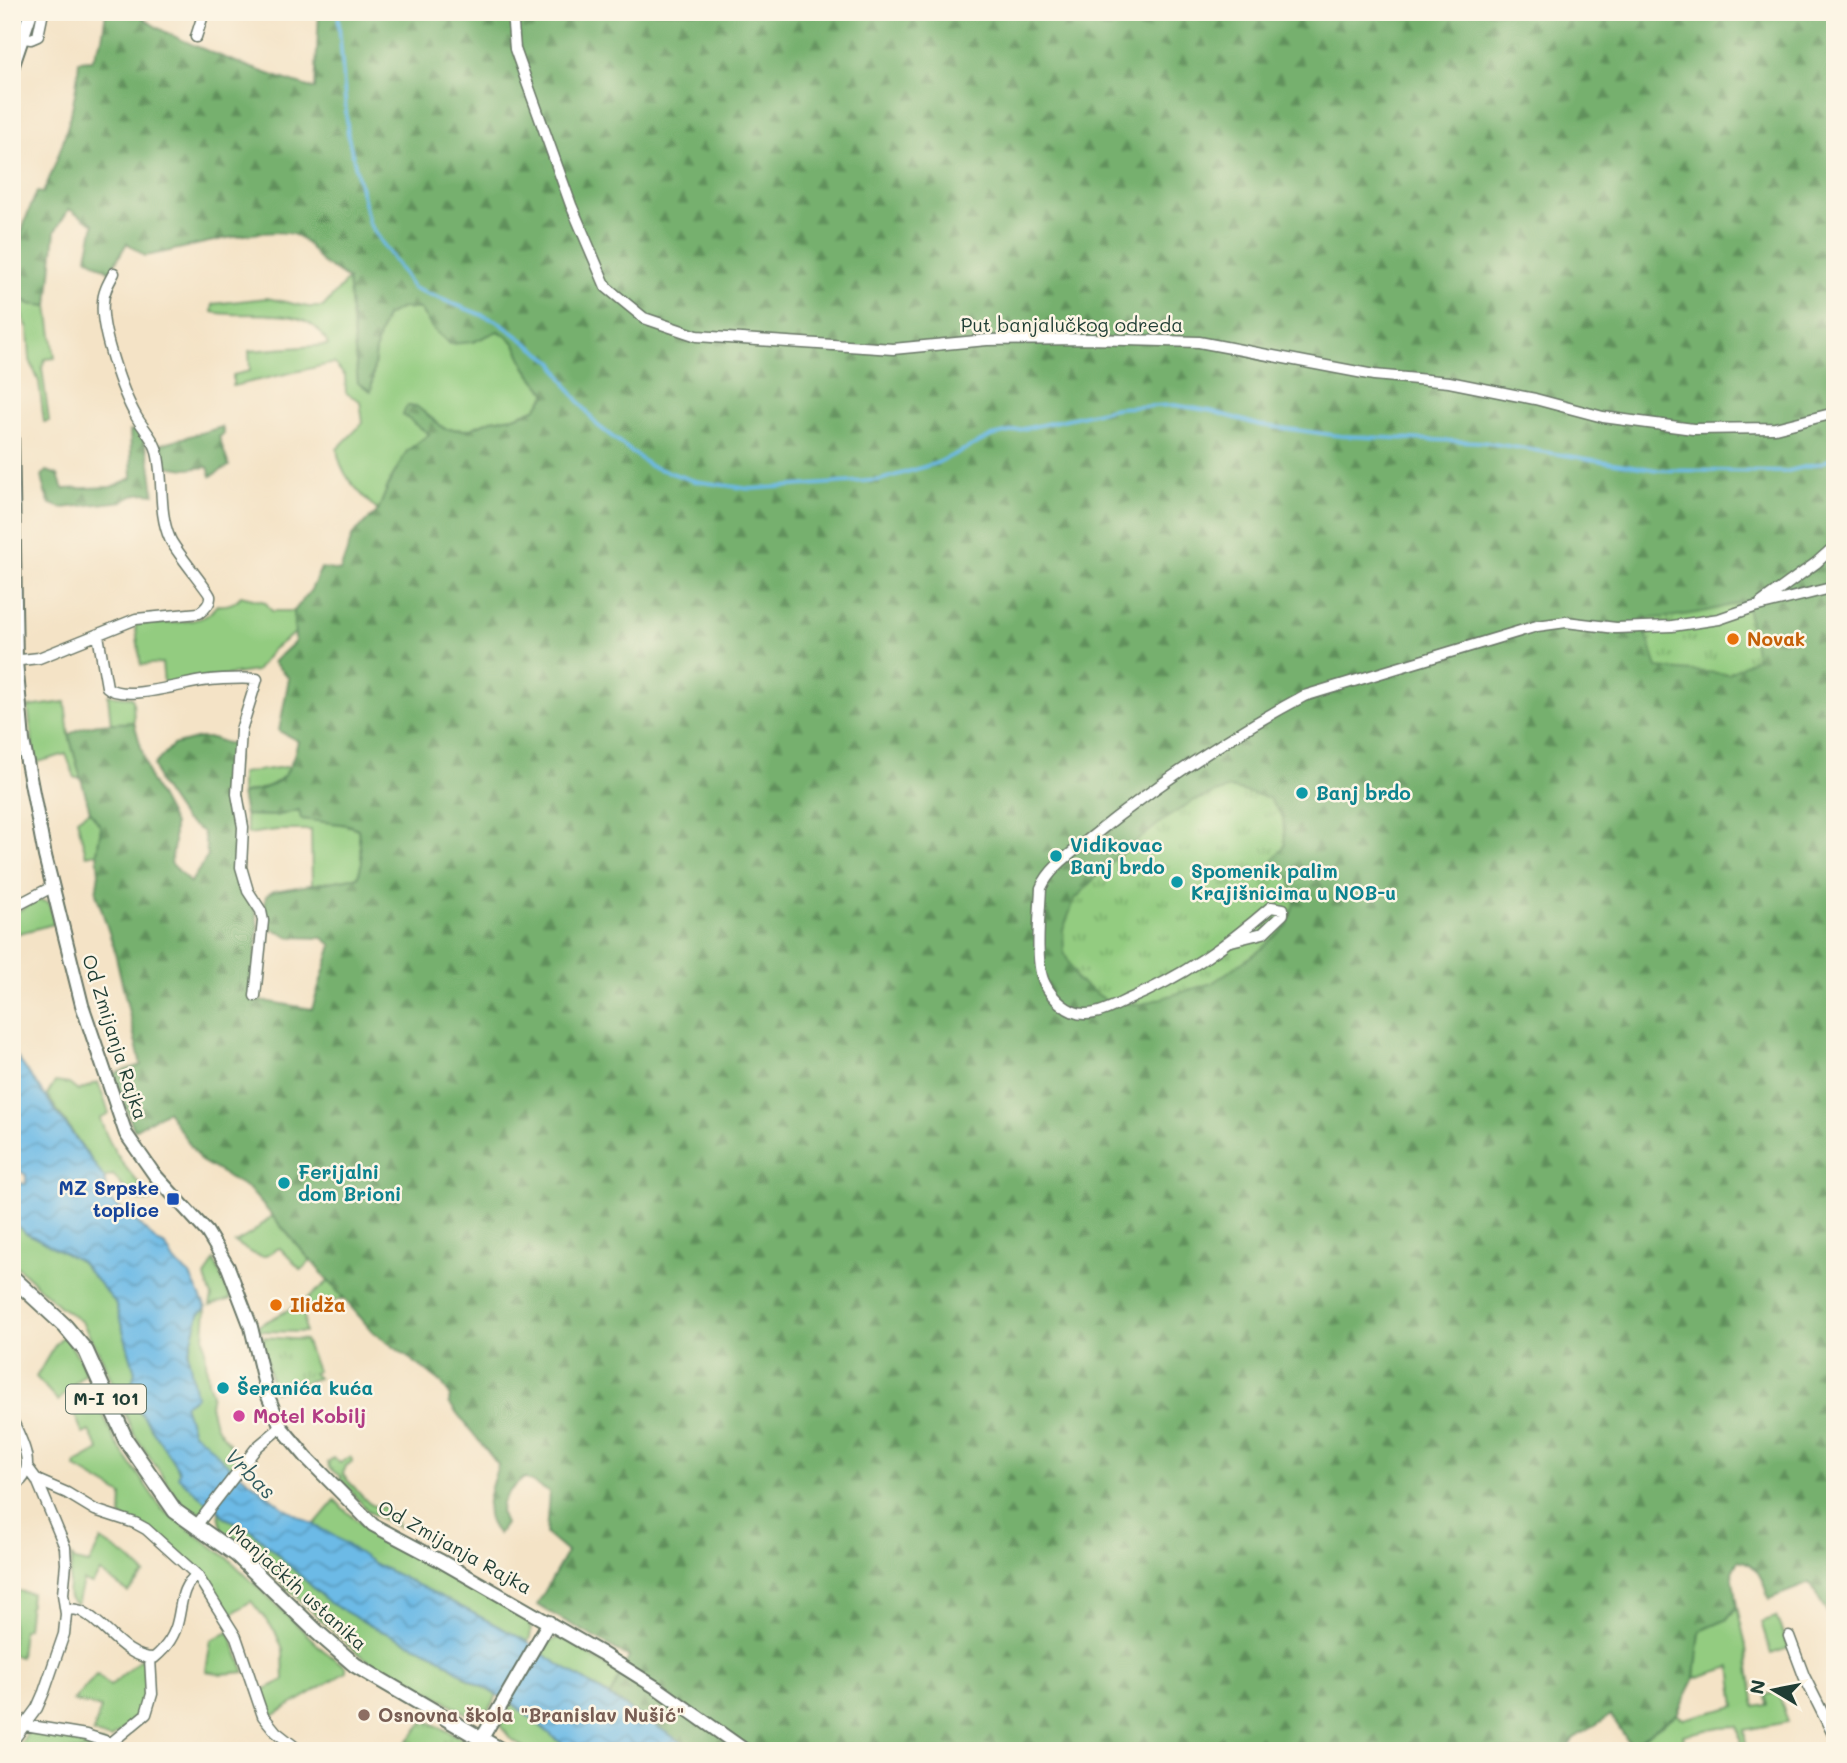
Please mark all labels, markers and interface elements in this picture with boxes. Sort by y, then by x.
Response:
street label: Put banjalučkog odreda [961,312,1183,337]
place label: Novak [1747,626,1805,651]
marker: Novak [1725,631,1741,647]
place label: Banj brdo [1316,780,1411,805]
marker: Banj brdo [1294,785,1310,801]
place label: Vidikovac Banj brdo [1070,832,1165,879]
marker: Vidikovac Banj brdo [1048,848,1064,864]
place label: Spomenik palim Krajišnicima u NOB-u [1191,858,1396,905]
marker: Spomenik palim Krajišnicima u NOB-u [1169,874,1185,890]
street label: Od Zmijanja Rajka [77,951,154,1123]
place label: Ferijalni dom Brioni [298,1159,401,1206]
place label: MZ Srpske toplice [58,1175,159,1222]
marker: Ferijalni dom Brioni [276,1175,292,1191]
marker: MZ Srpske toplice [165,1191,181,1207]
place label: Ilidža [290,1292,346,1317]
marker: Ilidža [268,1297,284,1313]
place label: Šeranića kuća [237,1375,373,1400]
marker: Šeranića kuća [215,1380,231,1396]
road number: M-I 101 [66,1384,146,1414]
place label: Motel Kobilj [253,1403,366,1428]
marker: Motel Kobilj [231,1408,247,1424]
water label: Vrbas [220,1442,282,1504]
street label: Od Zmijanja Rajka [374,1494,537,1599]
street label: Manjačkih ustanika [224,1518,373,1655]
north arrow [1738,1654,1808,1724]
text: N [1743,1678,1770,1696]
place label: Osnovna škola "Branislav Nušić" [378,1702,685,1727]
marker: Osnovna škola "Branislav Nušić" [356,1707,372,1723]

